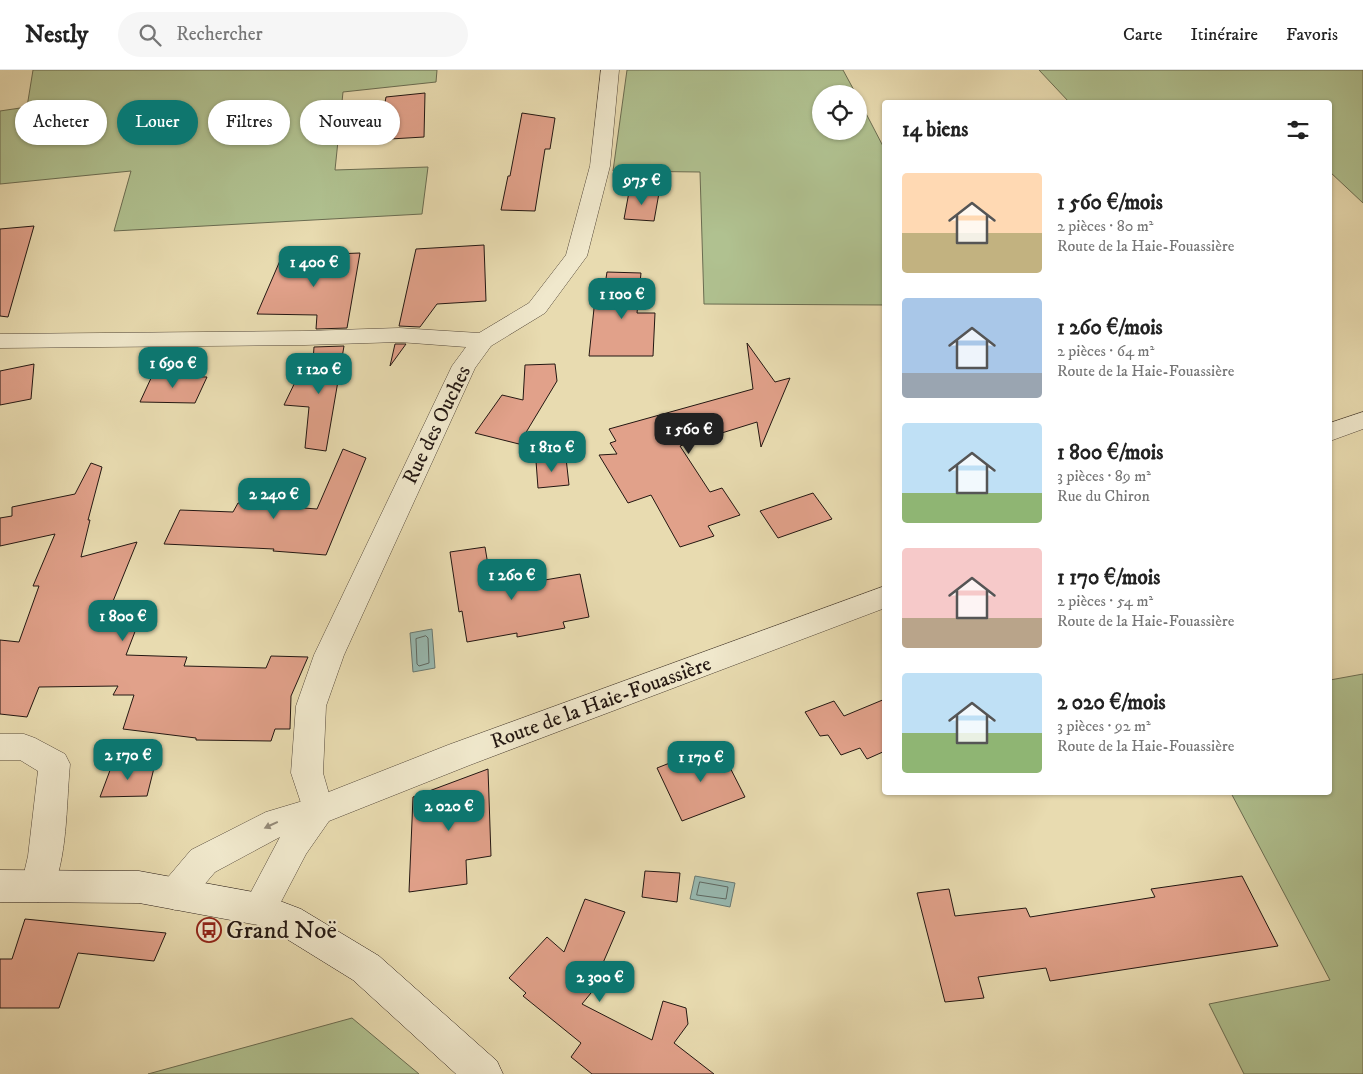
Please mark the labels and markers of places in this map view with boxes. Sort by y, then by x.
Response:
pin: 975 € [607,164,677,206]
pin: 1 400 € [268,246,360,288]
pin: 1 100 € [576,278,668,320]
pin: 1 690 € [127,346,219,389]
pin: 1 120 € [273,352,365,395]
pin: 1 560 € [643,412,735,455]
pin: 1 810 € [506,430,598,473]
pin: 2 240 € [228,478,320,520]
pin: 1 260 € [466,558,558,601]
pin: 1 800 € [77,600,169,642]
pin: 2 170 € [82,738,174,781]
pin: 1 170 € [655,740,747,783]
pin: 2 020 € [403,790,495,832]
place label: Grand Noë [226,915,337,946]
bus stop icon: Grand Noë [196,917,222,943]
pin: 2 300 € [554,960,646,1003]

